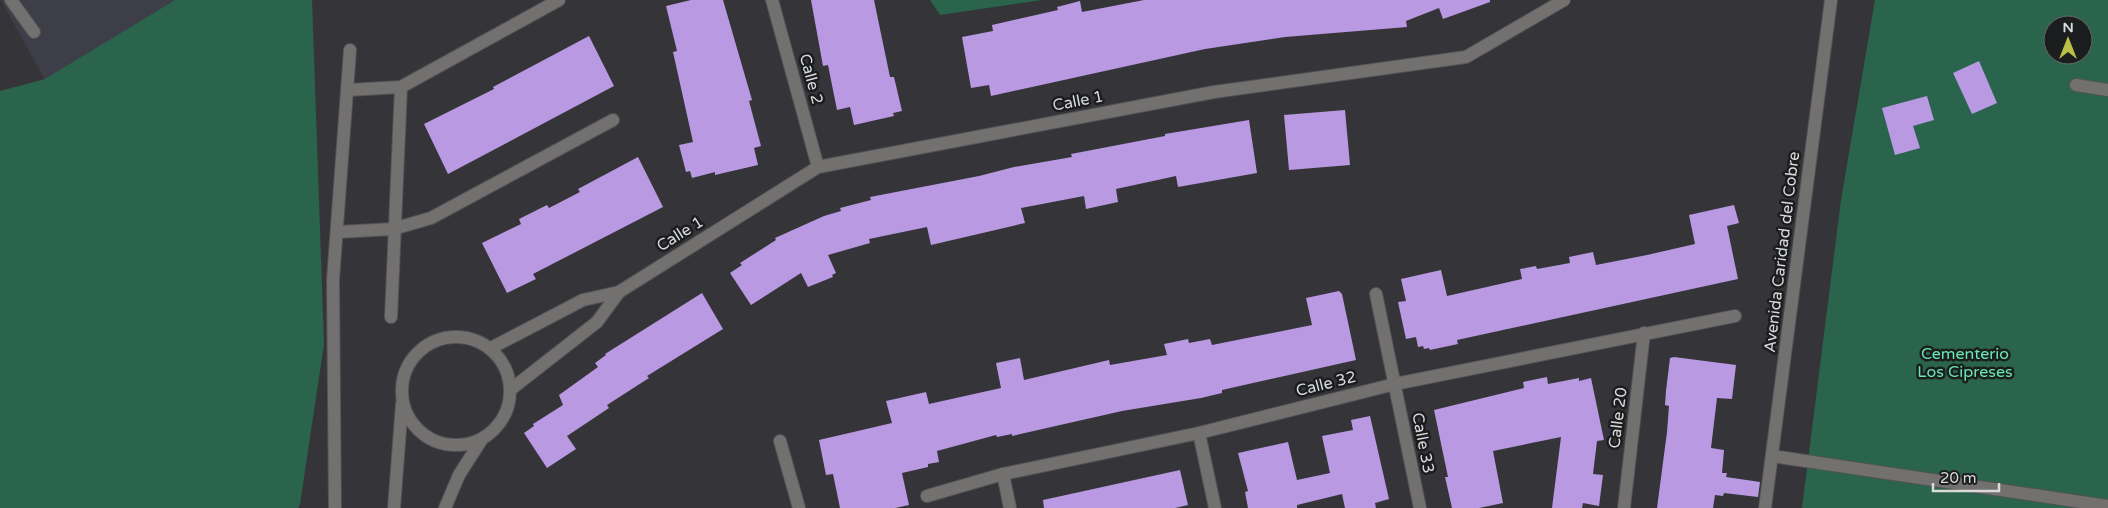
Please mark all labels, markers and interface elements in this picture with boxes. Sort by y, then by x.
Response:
north arrow [2043,15,2093,65]
text: N [2062,19,2074,36]
street label: Calle 2 [795,52,827,106]
street label: Calle 1 [1051,86,1105,116]
street label: Avenida Caridad del Cobre [1760,150,1804,354]
street label: Calle 1 [653,212,707,256]
park label: Cementerio Los Cipreses [1917,344,2013,382]
street label: Calle 32 [1294,367,1358,401]
street label: Calle 20 [1604,386,1632,450]
street label: Calle 33 [1407,411,1439,475]
scale bar [1933,460,1999,492]
text: 20 m [1940,469,1977,487]

